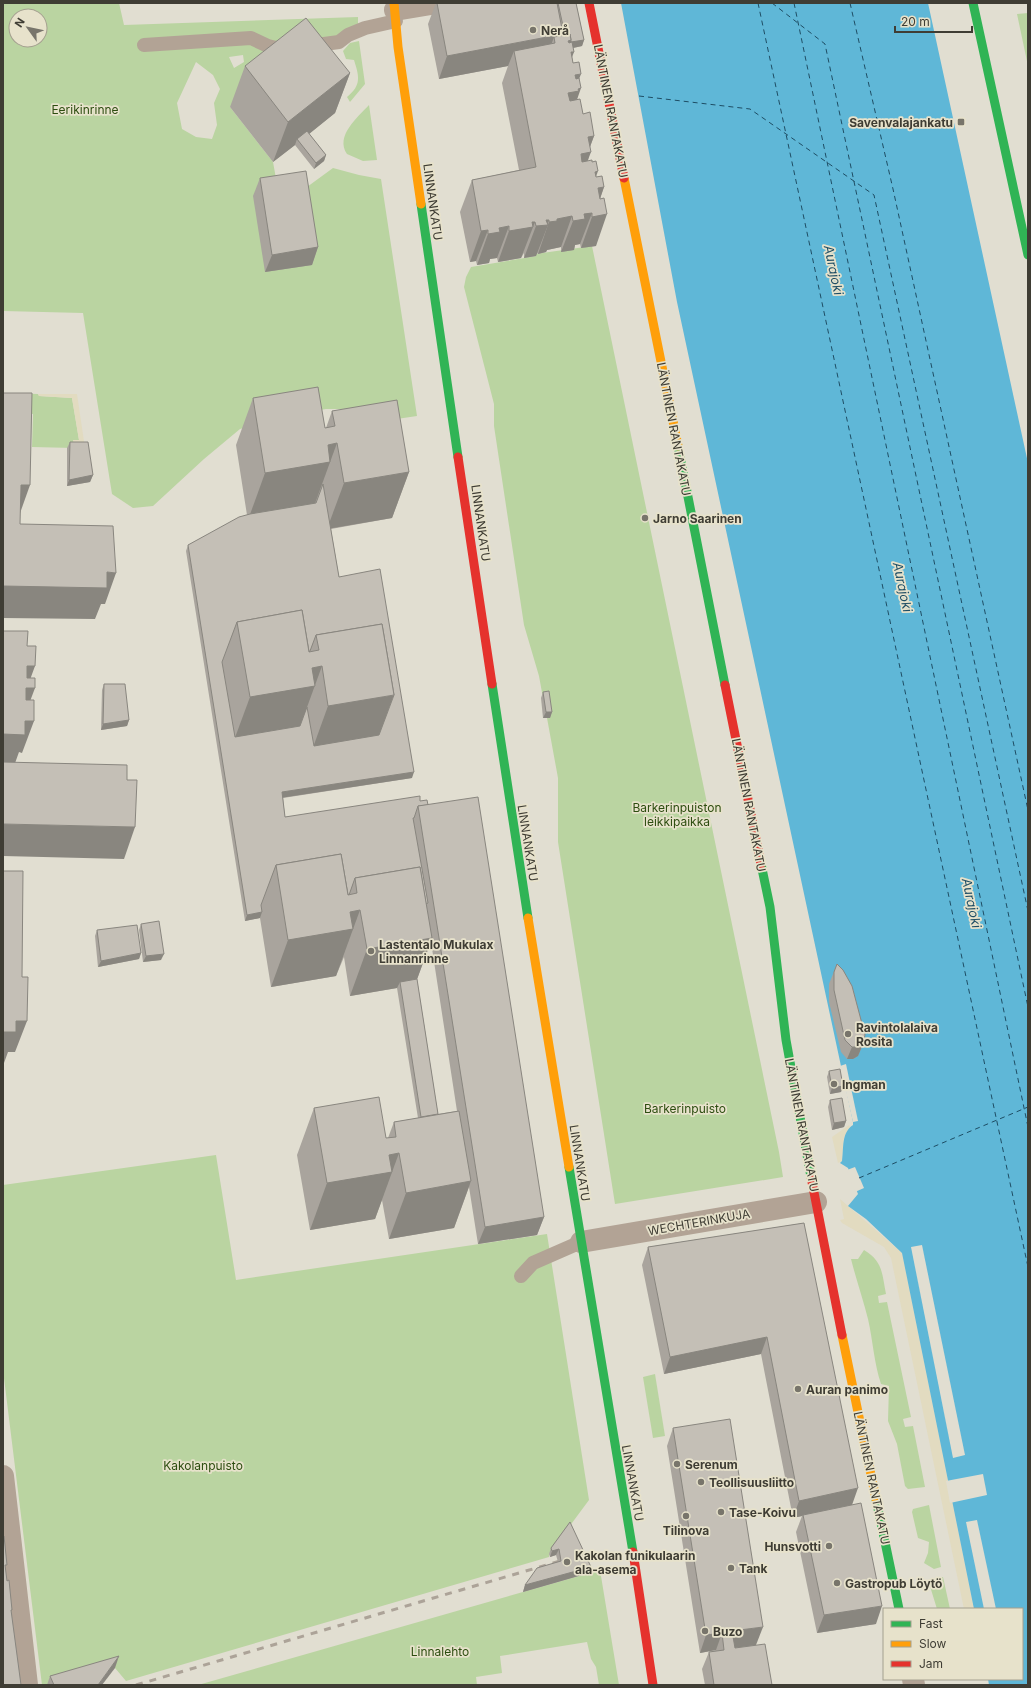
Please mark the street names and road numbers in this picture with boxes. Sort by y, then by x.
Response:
street label: LÄNTINEN RANTAKATU [591,43,631,179]
street label: LINNANKATU [420,163,446,241]
street label: LÄNTINEN RANTAKATU [654,361,694,497]
street label: LINNANKATU [468,484,494,562]
street label: LÄNTINEN RANTAKATU [729,737,769,873]
street label: LINNANKATU [515,804,541,882]
street label: LÄNTINEN RANTAKATU [782,1057,822,1193]
street label: LINNANKATU [567,1124,593,1202]
street label: WECHTERINKUJA [647,1206,751,1238]
street label: LÄNTINEN RANTAKATU [851,1410,893,1546]
street label: LINNANKATU [619,1444,647,1522]

